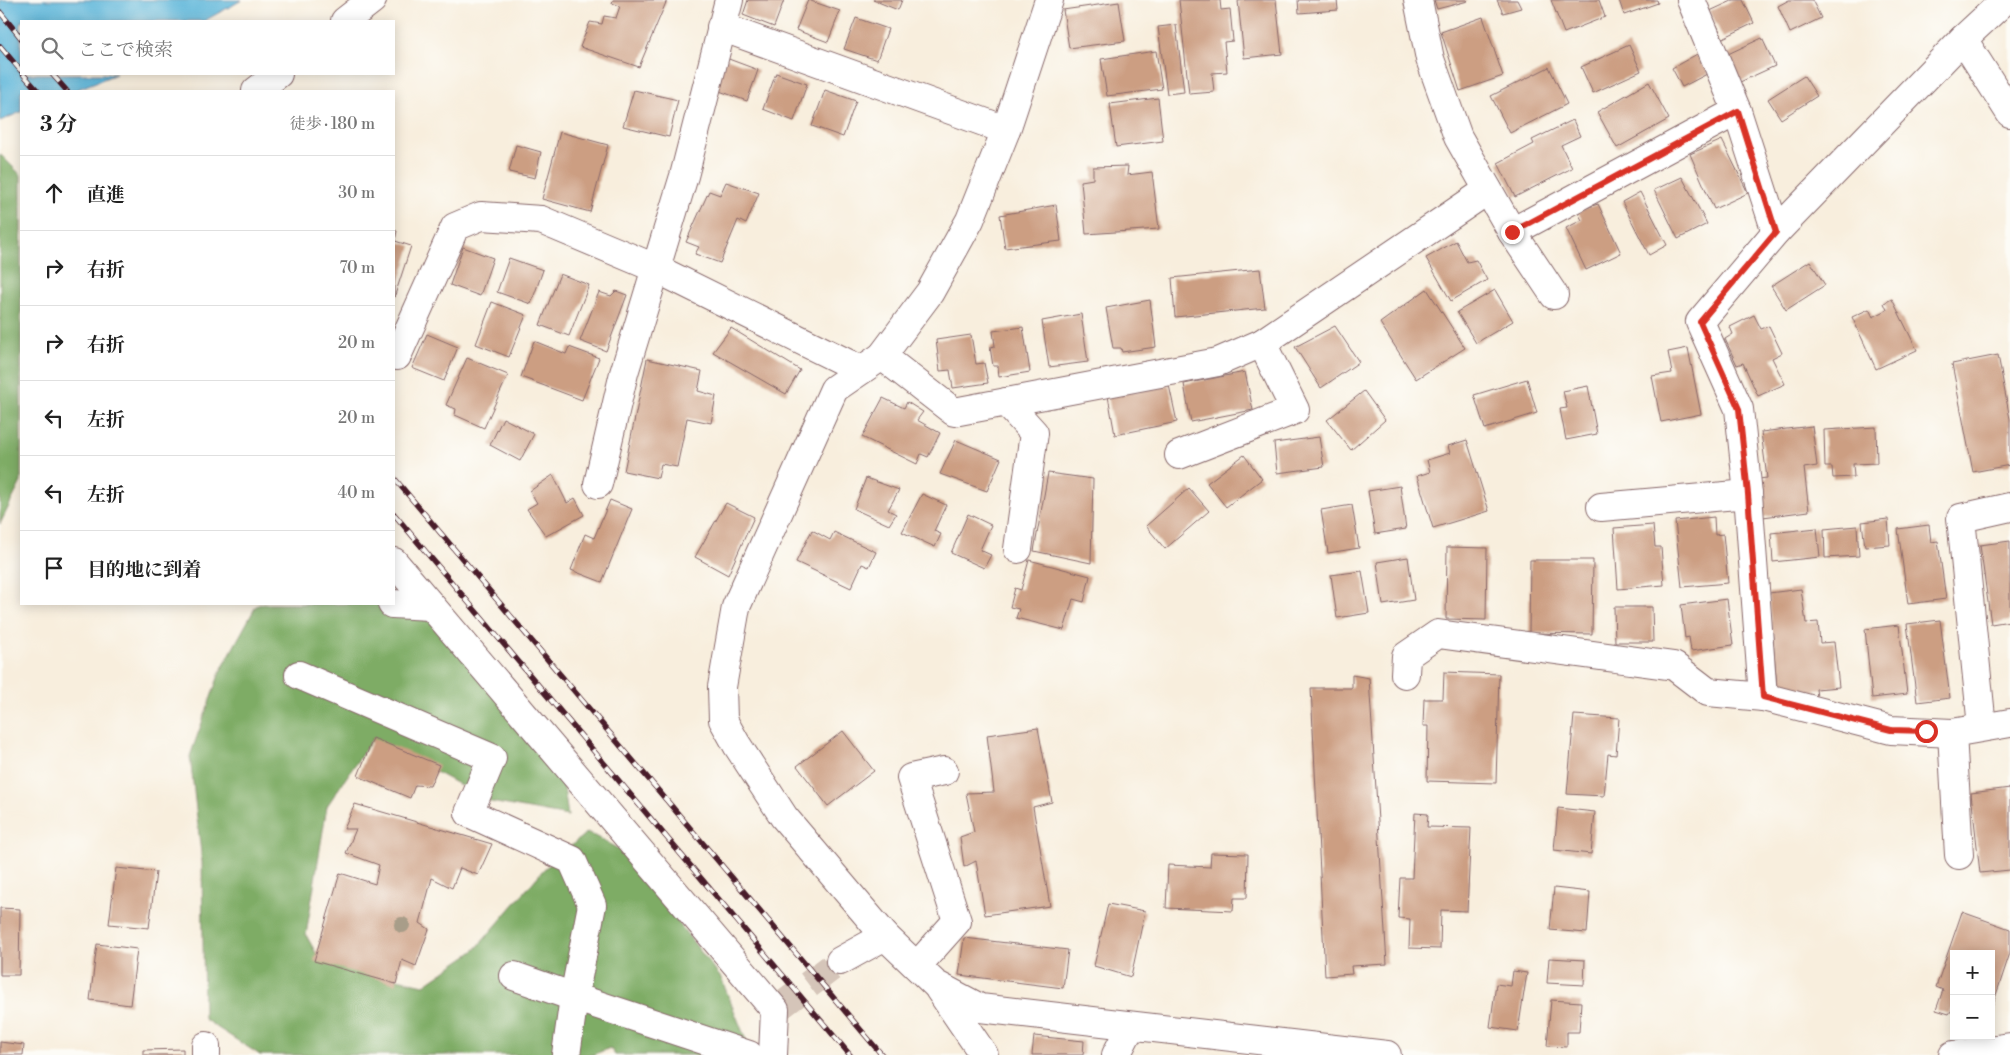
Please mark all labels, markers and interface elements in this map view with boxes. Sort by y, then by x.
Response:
search box [20,20,395,75]
icon: search [38,34,66,62]
text: ここで検索 [78,38,173,62]
text: 3 分 [40,112,77,138]
text: 徒歩 · 180 m [289,114,375,134]
icon: ahead [40,179,68,207]
text: 直進 [87,183,125,207]
text: 30 m [338,183,375,203]
route end [1501,221,1524,244]
icon: right [40,254,68,282]
text: 右折 [87,258,125,282]
text: 70 m [339,258,375,278]
icon: right [40,329,68,357]
text: 右折 [87,333,125,357]
text: 20 m [338,333,375,353]
icon: left [40,404,68,432]
text: 左折 [87,408,125,432]
text: 20 m [338,408,375,428]
icon: left [40,479,68,507]
text: 左折 [87,483,125,507]
text: 40 m [338,483,375,503]
icon: arrive [40,554,68,582]
text: 目的地に到着 [87,558,201,582]
route start [1915,720,1938,743]
map controls [1950,950,1995,1040]
button: + [1950,950,1995,995]
button: − [1950,995,1995,1040]

